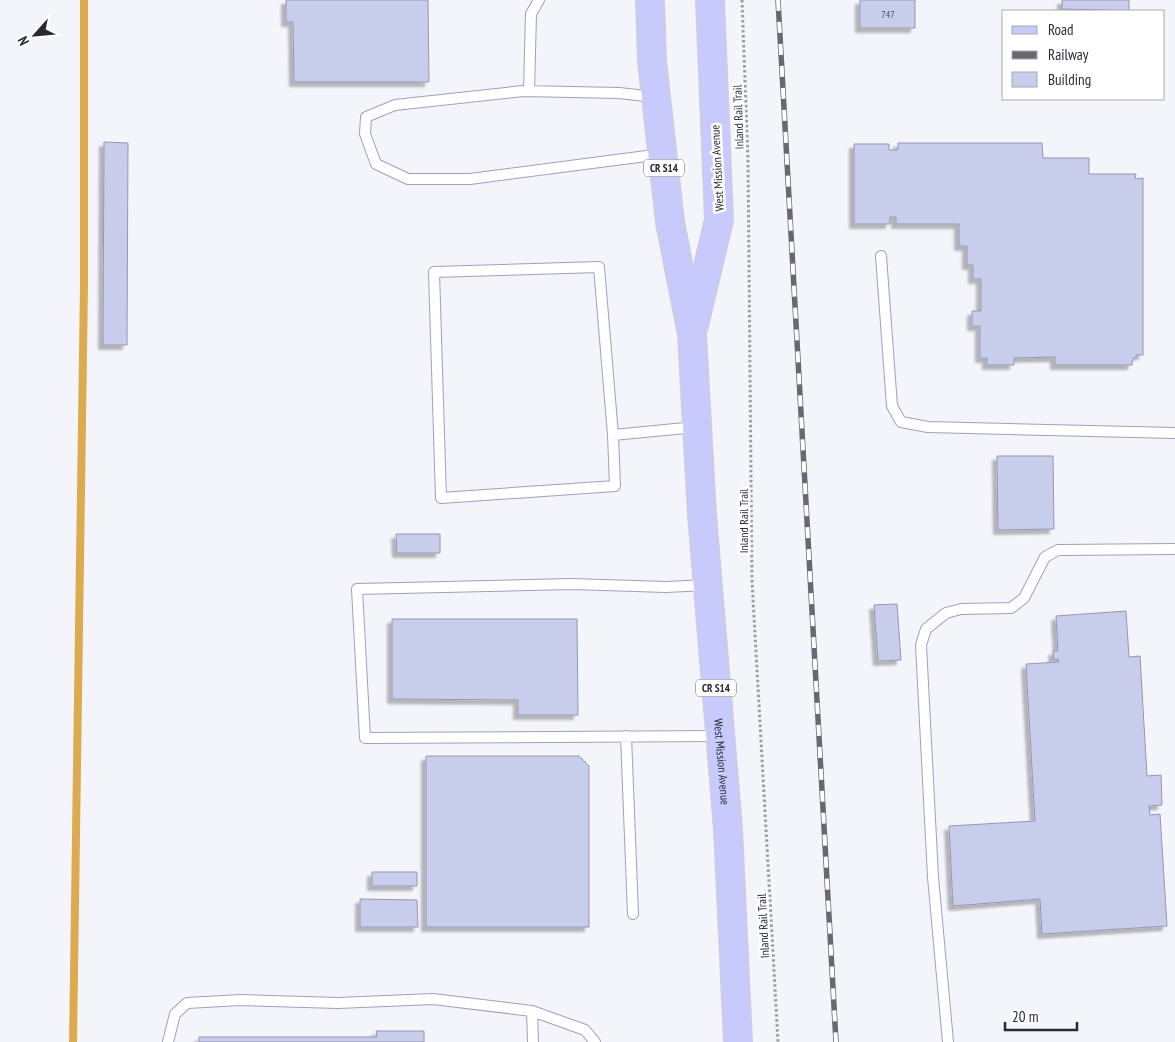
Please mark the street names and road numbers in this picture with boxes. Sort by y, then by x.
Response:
street label: Inland Rail Trail [729,84,747,150]
street label: West Mission Avenue [707,124,727,212]
road number: CR S14 [644,160,684,177]
street label: Inland Rail Trail [736,488,751,553]
road number: CR S14 [696,680,736,696]
street label: West Mission Avenue [711,718,733,806]
street label: Inland Rail Trail [754,893,772,959]

